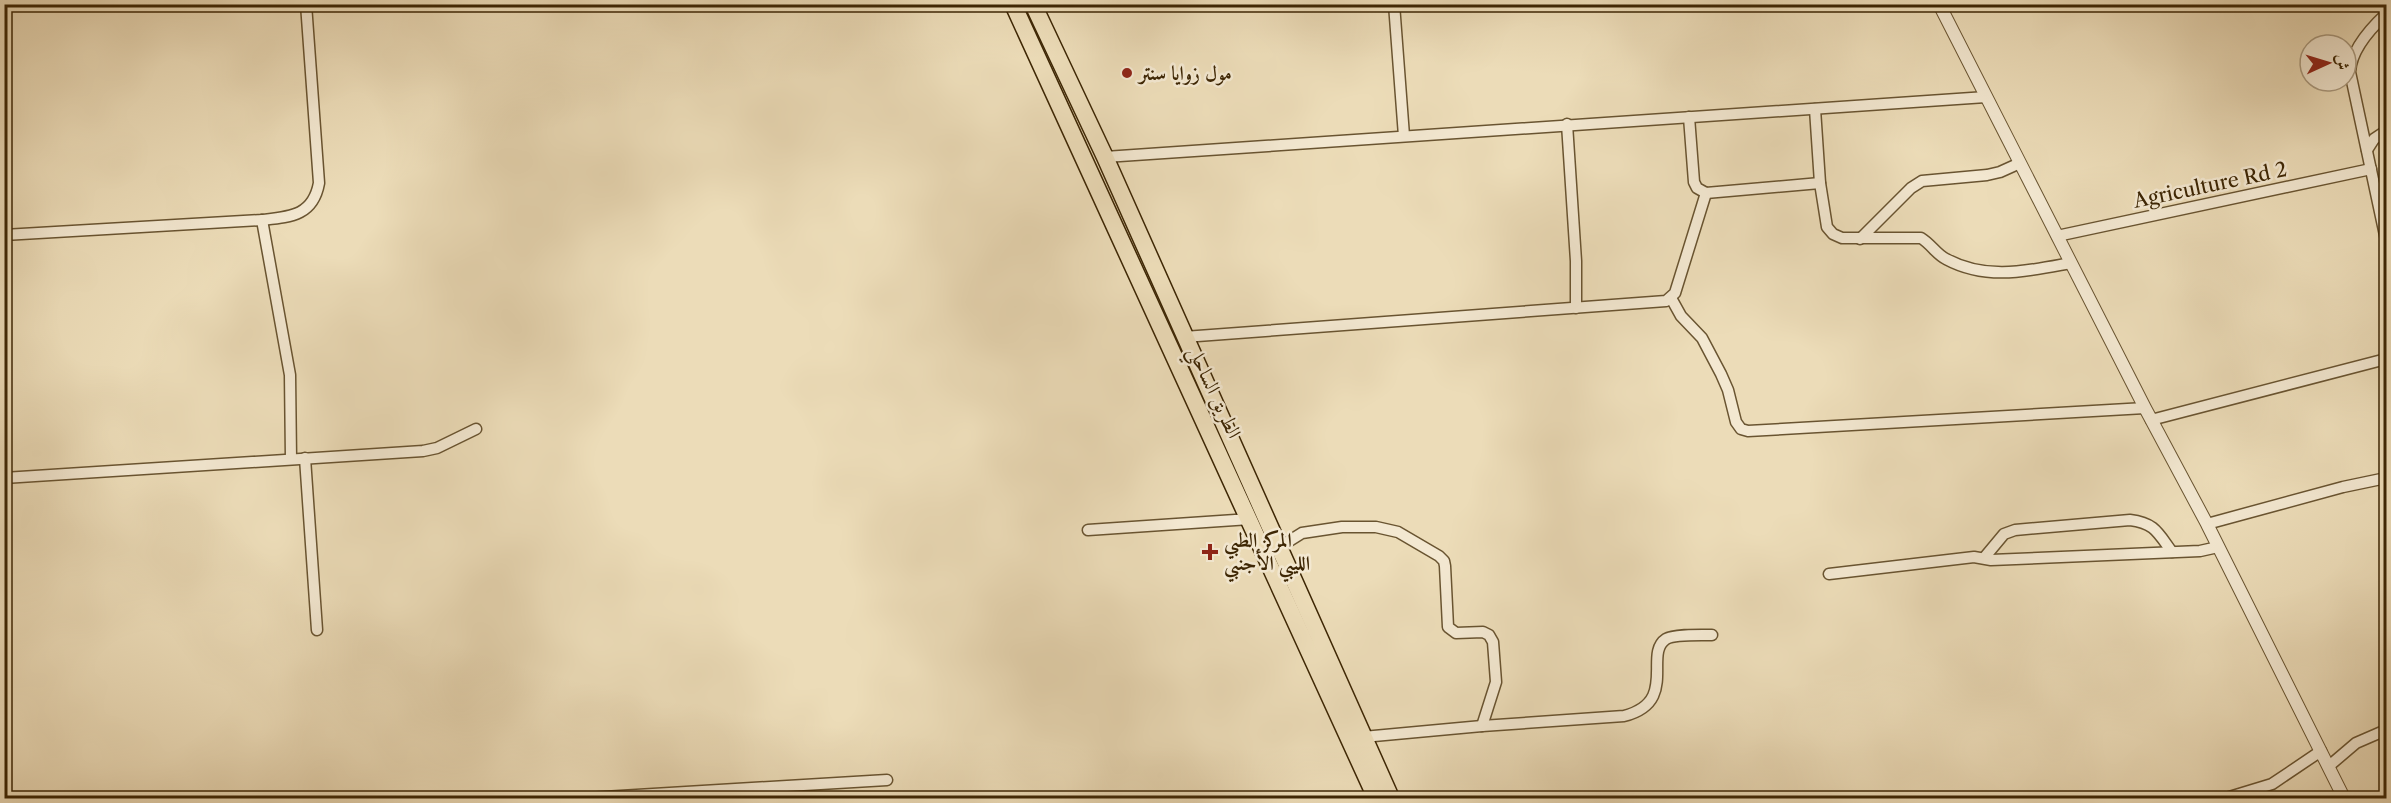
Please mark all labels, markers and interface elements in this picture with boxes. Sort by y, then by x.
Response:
north arrow [2298,33,2358,93]
text: ش [2332,53,2353,71]
place label: مول زوايا سنتر [1137,61,1232,86]
marker: مول زوايا سنتر [1120,66,1134,80]
street label: Agriculture Rd 2 [2130,157,2289,213]
street label: الطريق الساحلي [1176,342,1247,445]
place label: المركز الطبي الليبي الأجنبي [1224,528,1310,583]
marker: المركز الطبي الليبي الأجنبي [1201,543,1219,561]

